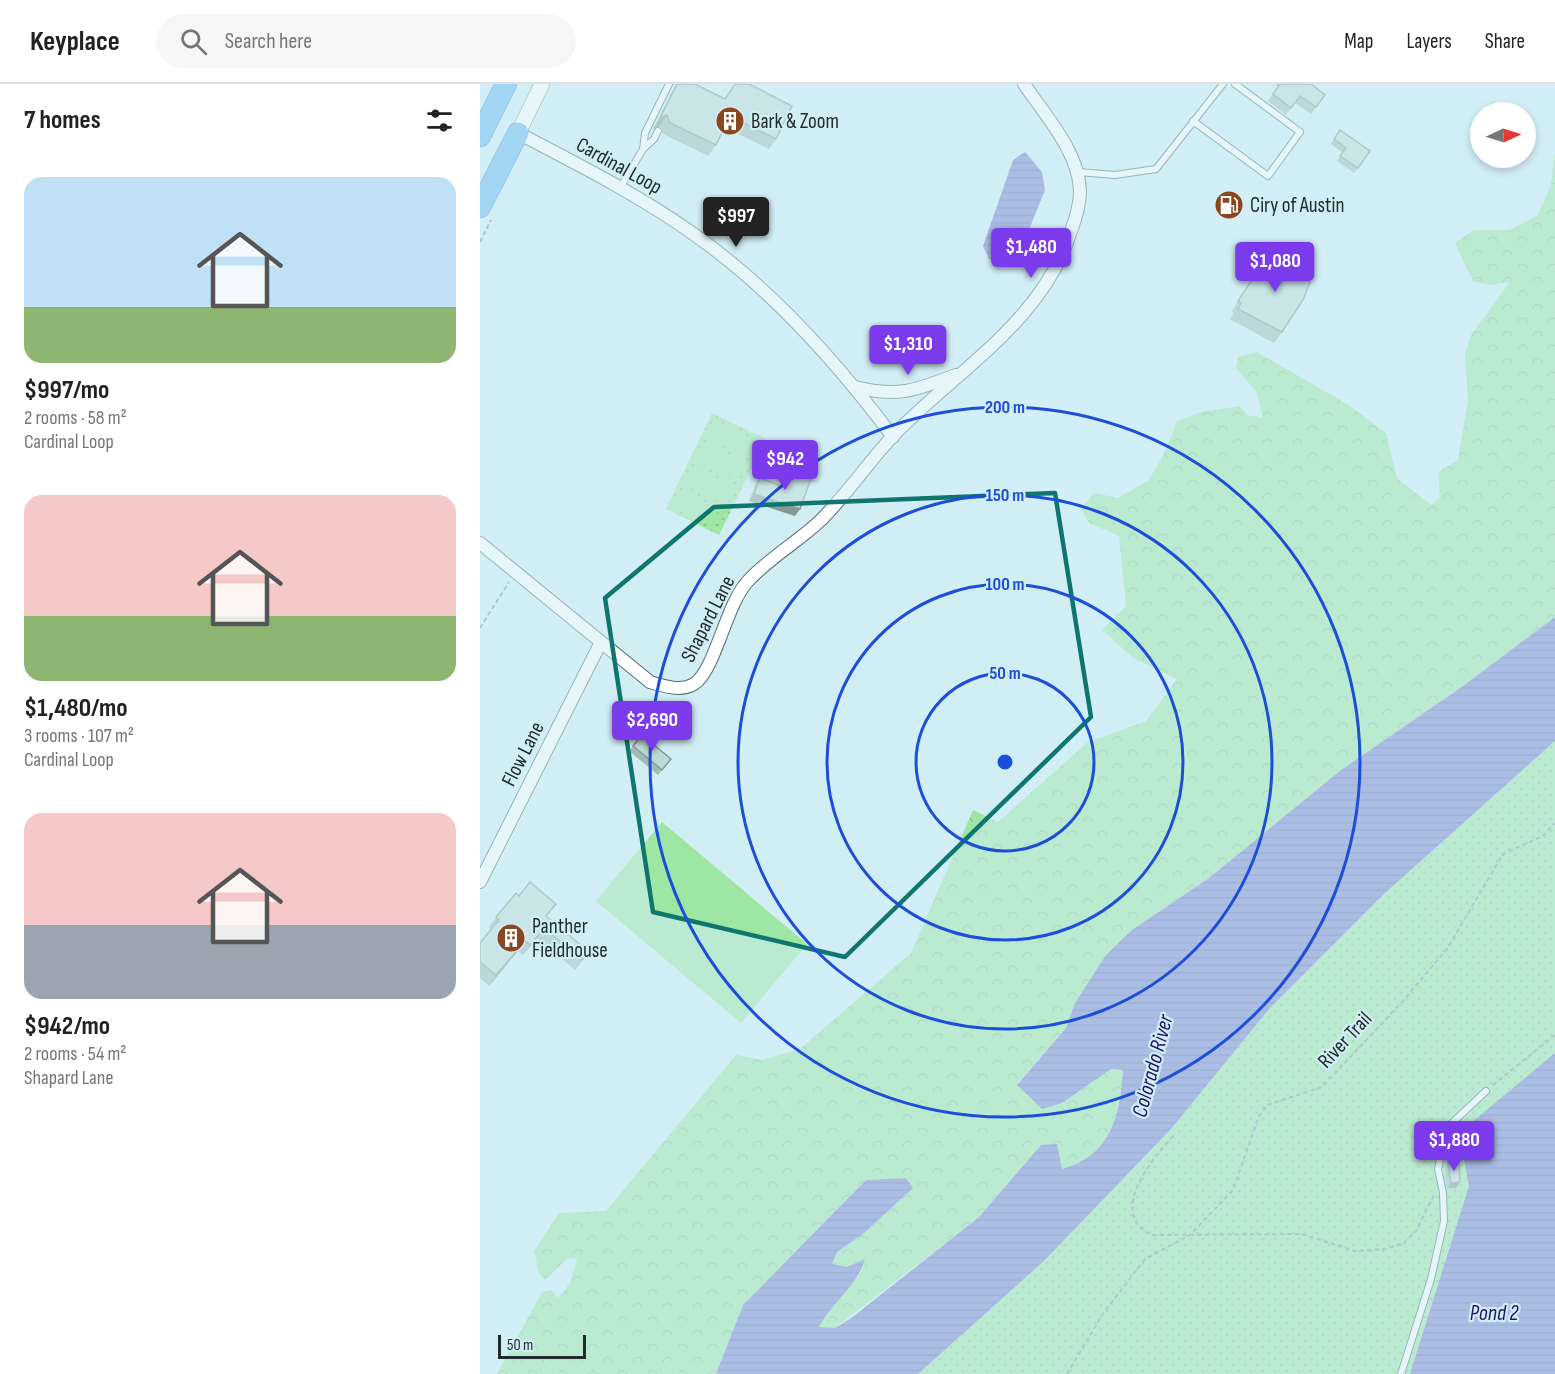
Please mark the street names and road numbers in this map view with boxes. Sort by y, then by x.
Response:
street label: Cardinal Loop [572,132,666,200]
street label: Shapard Lane [676,571,740,667]
street label: Flow Lane [496,718,550,790]
street label: River Trail [1313,1007,1377,1073]

